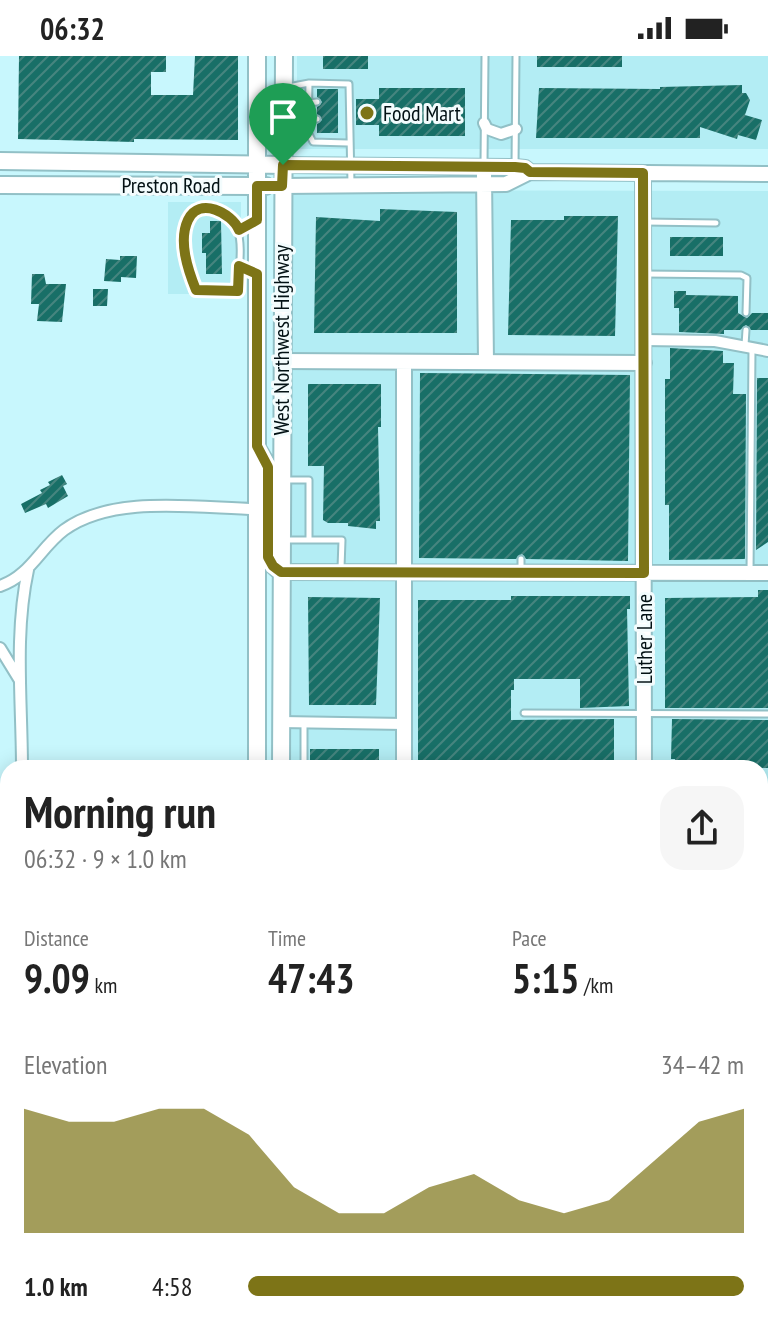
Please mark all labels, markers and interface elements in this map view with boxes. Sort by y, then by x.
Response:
text: 06:32 [40,9,105,48]
pin [249,83,317,165]
icon: arrive [261,95,305,139]
place label: Food Mart [383,99,461,127]
marker: Food Mart [358,104,376,122]
street label: Preston Road [121,171,221,199]
street label: West Northwest Highway [267,244,295,435]
street label: Luther Lane [630,594,658,684]
text: Morning run [24,783,216,840]
button: share [660,786,744,870]
text: 06:32 · 9 × 1.0 km [24,842,187,875]
text: Distance [24,924,89,952]
text: Time [268,924,306,952]
text: Pace [512,924,547,952]
text: 9.09 [24,952,90,1004]
text: 47:43 [268,952,355,1004]
text: 5:15 [512,952,579,1004]
text: km [90,971,117,999]
text: /km [579,971,613,999]
text: Elevation [24,1048,107,1081]
text: 34–42 m [661,1048,744,1081]
text: 1.0 km [24,1270,88,1303]
text: 4:58 [152,1270,192,1303]

